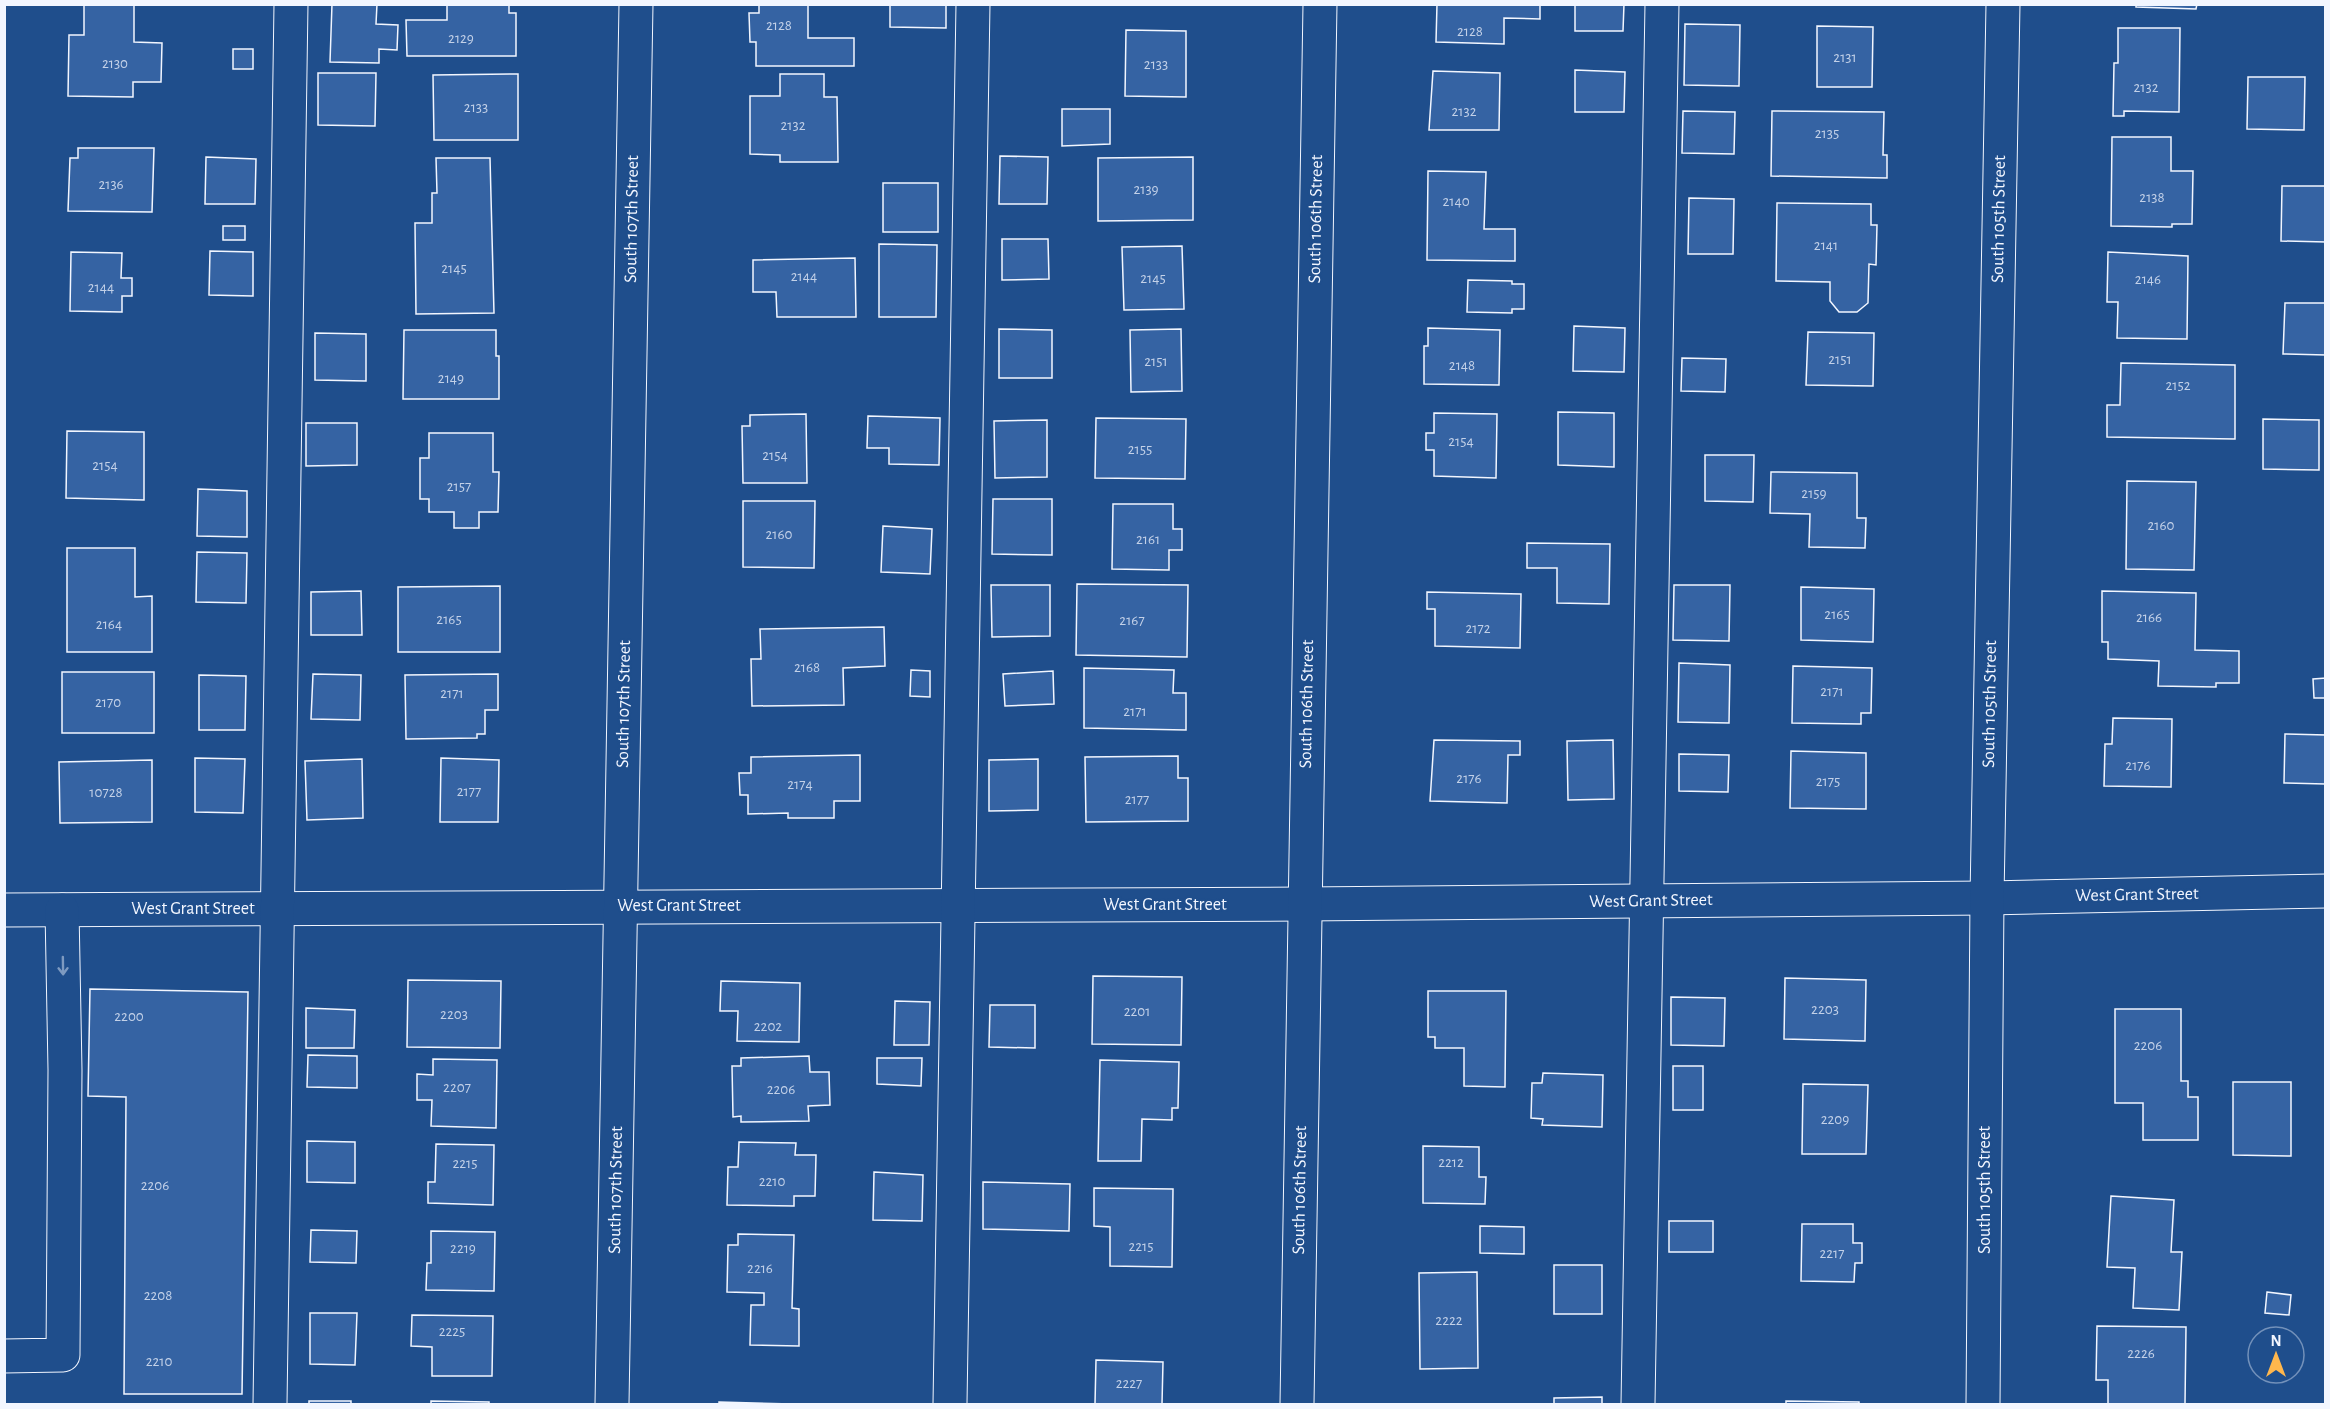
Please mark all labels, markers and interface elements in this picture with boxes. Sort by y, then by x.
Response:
house number: 2128 [766,18,792,33]
house number: 2128 [1457,24,1483,39]
house number: 2129 [448,31,474,46]
house number: 2131 [1833,50,1857,65]
house number: 2130 [102,56,128,71]
house number: 2133 [1144,57,1168,72]
house number: 2132 [2134,80,2159,95]
house number: 2133 [464,100,488,115]
house number: 2132 [1452,104,1477,119]
house number: 2132 [781,118,806,133]
house number: 2135 [1815,126,1839,141]
street label: South 106th Street [1306,154,1326,284]
street label: South 107th Street [622,155,642,283]
street label: South 105th Street [1989,155,2009,283]
house number: 2136 [98,177,124,192]
house number: 2139 [1133,182,1159,197]
house number: 2138 [2139,190,2165,205]
house number: 2140 [1442,194,1470,209]
house number: 2141 [1814,238,1838,253]
house number: 2145 [441,261,467,276]
house number: 2144 [791,269,817,284]
house number: 2145 [1140,271,1166,286]
house number: 2146 [2135,272,2161,287]
house number: 2144 [88,280,114,295]
house number: 2151 [1828,352,1852,367]
house number: 2151 [1144,354,1168,369]
house number: 2148 [1449,358,1475,373]
house number: 2149 [438,371,464,386]
house number: 2152 [2165,378,2191,393]
house number: 2154 [1448,434,1474,449]
house number: 2155 [1128,442,1152,457]
house number: 2154 [762,448,788,463]
house number: 2154 [92,458,118,473]
house number: 2157 [447,479,471,494]
house number: 2159 [1801,486,1827,501]
house number: 2160 [2148,518,2175,533]
house number: 2160 [766,527,793,542]
house number: 2161 [1136,532,1160,547]
house number: 2165 [1824,607,1850,622]
house number: 2166 [2136,610,2162,625]
house number: 2165 [436,612,462,627]
house number: 2167 [1119,613,1145,628]
house number: 2164 [96,617,122,632]
house number: 2172 [1465,621,1491,636]
street label: South 106th Street [1297,639,1317,769]
street label: South 107th Street [614,640,634,768]
street label: South 105th Street [1980,640,2000,768]
house number: 2168 [794,660,820,675]
house number: 2171 [1820,684,1844,699]
house number: 2171 [440,686,464,701]
house number: 2170 [95,695,121,710]
house number: 2171 [1123,704,1147,719]
house number: 2176 [2125,758,2151,773]
house number: 2176 [1456,771,1482,786]
house number: 2175 [1816,774,1840,789]
house number: 2174 [787,777,813,792]
house number: 2177 [457,784,481,799]
house number: 10728 [89,785,123,800]
house number: 2177 [1125,792,1149,807]
street label: West Grant Street [2075,885,2199,905]
street label: West Grant Street [1589,891,1713,911]
street label: West Grant Street [1103,896,1227,914]
street label: West Grant Street [617,897,741,915]
street label: West Grant Street [131,900,255,918]
one-way arrow [57,955,69,975]
house number: 2203 [1811,1002,1839,1017]
house number: 2201 [1124,1004,1150,1019]
house number: 2203 [440,1007,468,1022]
house number: 2200 [114,1009,144,1024]
house number: 2202 [754,1019,782,1034]
house number: 2206 [2134,1038,2162,1053]
house number: 2207 [443,1080,471,1095]
house number: 2206 [767,1082,795,1097]
house number: 2209 [1821,1112,1849,1127]
street label: South 106th Street [1290,1125,1310,1255]
street label: South 107th Street [606,1126,626,1254]
street label: South 105th Street [1976,1126,1994,1254]
house number: 2212 [1438,1155,1464,1170]
house number: 2215 [452,1156,478,1171]
house number: 2210 [759,1174,785,1189]
house number: 2206 [141,1178,169,1193]
house number: 2215 [1128,1239,1154,1254]
house number: 2219 [450,1241,476,1256]
house number: 2217 [1819,1246,1845,1261]
house number: 2216 [747,1261,773,1276]
house number: 2208 [144,1288,172,1303]
house number: 2222 [1435,1313,1463,1328]
house number: 2225 [439,1324,465,1339]
north arrow [2246,1325,2306,1385]
text: N [2270,1333,2282,1349]
house number: 2226 [2127,1346,2155,1361]
house number: 2210 [146,1354,172,1369]
house number: 2227 [1116,1376,1142,1391]

